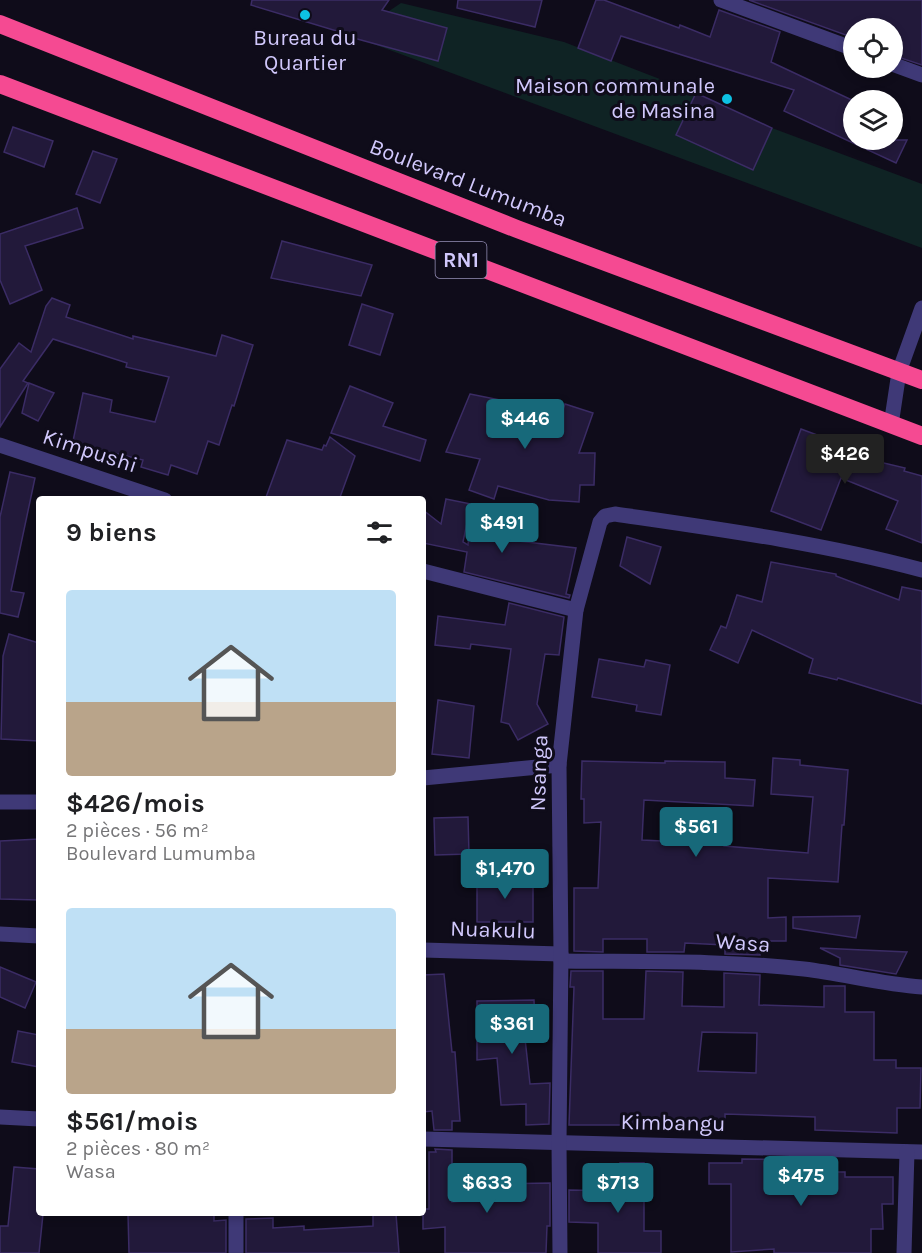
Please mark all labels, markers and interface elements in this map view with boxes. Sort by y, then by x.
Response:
marker: Bureau du Quartier [298,8,312,22]
map controls [843,18,903,150]
button: locate [843,18,903,78]
place label: Bureau du Quartier [253,25,357,76]
place label: Maison communale de Masina [515,73,715,124]
button: layers [843,90,903,150]
marker: Maison communale de Masina [720,92,734,106]
street label: Boulevard Lumumba [366,133,570,233]
road number: RN1 [436,242,486,278]
pin: $446 [489,399,561,450]
text: $446 [500,407,550,430]
street label: Kimpushi [39,423,141,479]
pin: $426 [809,434,881,485]
text: $426 [820,442,870,465]
pin: $491 [466,503,538,554]
text: $491 [479,511,525,534]
icon: filters [363,516,396,549]
text: 9 biens [66,517,157,548]
icon: home [177,629,285,737]
street label: Nsanga [525,734,553,812]
text: $426/mois [66,788,205,819]
pin: $561 [660,807,732,858]
text: $561 [674,815,718,838]
text: 2 pièces · 56 m² [66,819,209,842]
text: Boulevard Lumumba [66,842,256,865]
pin: $1,470 [456,849,554,900]
text: $1,470 [475,857,535,880]
street label: Nuakulu [450,916,536,944]
street label: Wasa [715,928,771,958]
icon: home [177,947,285,1055]
pin: $361 [476,1004,548,1055]
text: $361 [489,1012,535,1035]
text: $561/mois [66,1106,198,1137]
street label: Kimbangu [620,1109,726,1137]
text: 2 pièces · 80 m² [66,1137,210,1160]
pin: $475 [765,1156,837,1207]
text: Wasa [66,1160,116,1183]
pin: $633 [451,1163,523,1214]
pin: $713 [582,1163,654,1214]
text: $475 [777,1164,825,1187]
text: $633 [462,1171,512,1194]
text: $713 [596,1171,640,1194]

